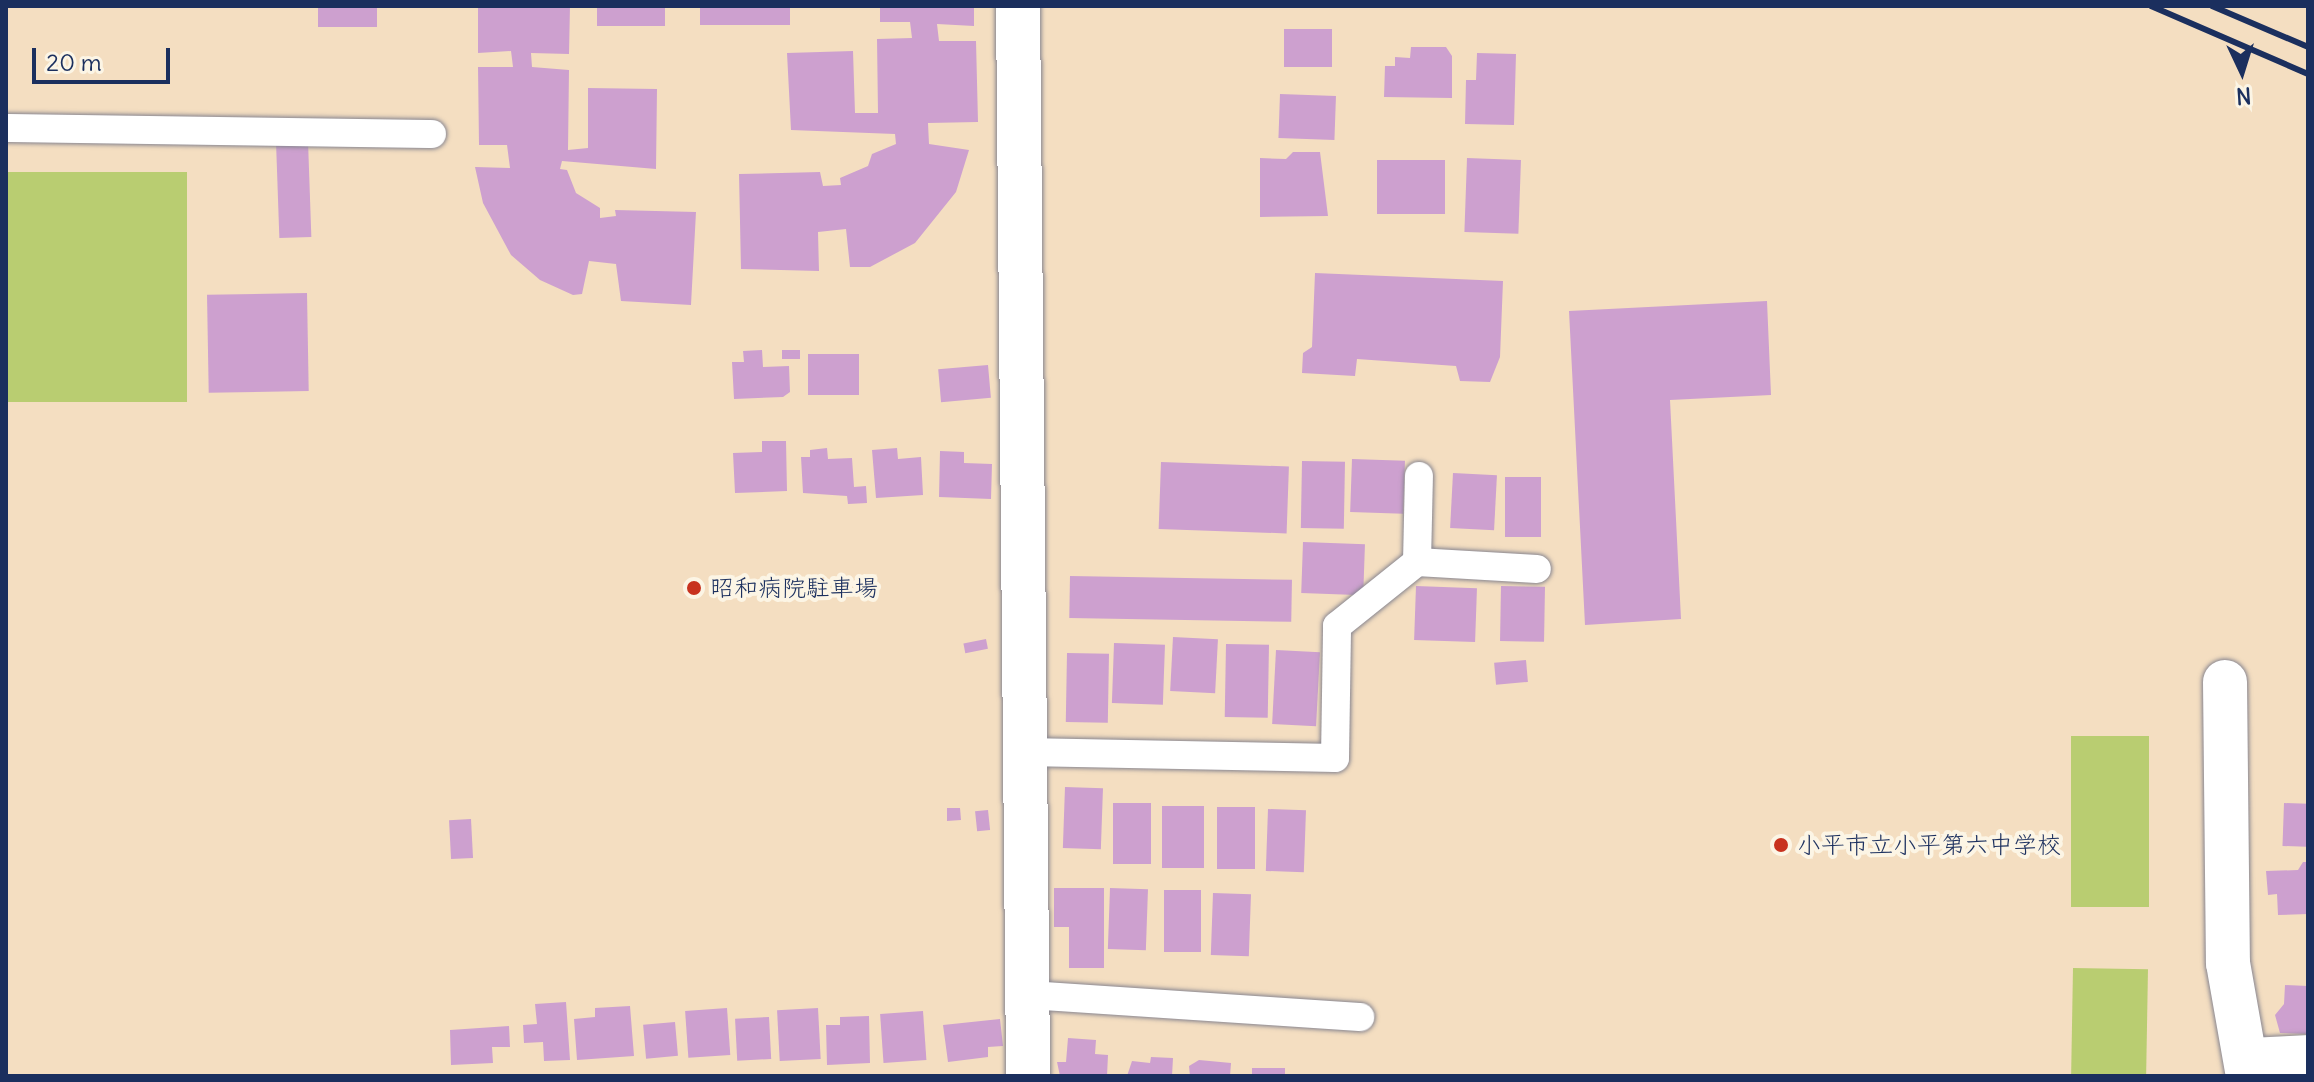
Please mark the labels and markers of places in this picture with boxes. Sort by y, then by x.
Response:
place label: 昭和病院駐車場 [710,574,878,602]
marker: 昭和病院駐車場 [685,579,703,597]
place label: 小平市立小平第六中学校 [1797,831,2061,859]
marker: 小平市立小平第六中学校 [1772,836,1790,854]

